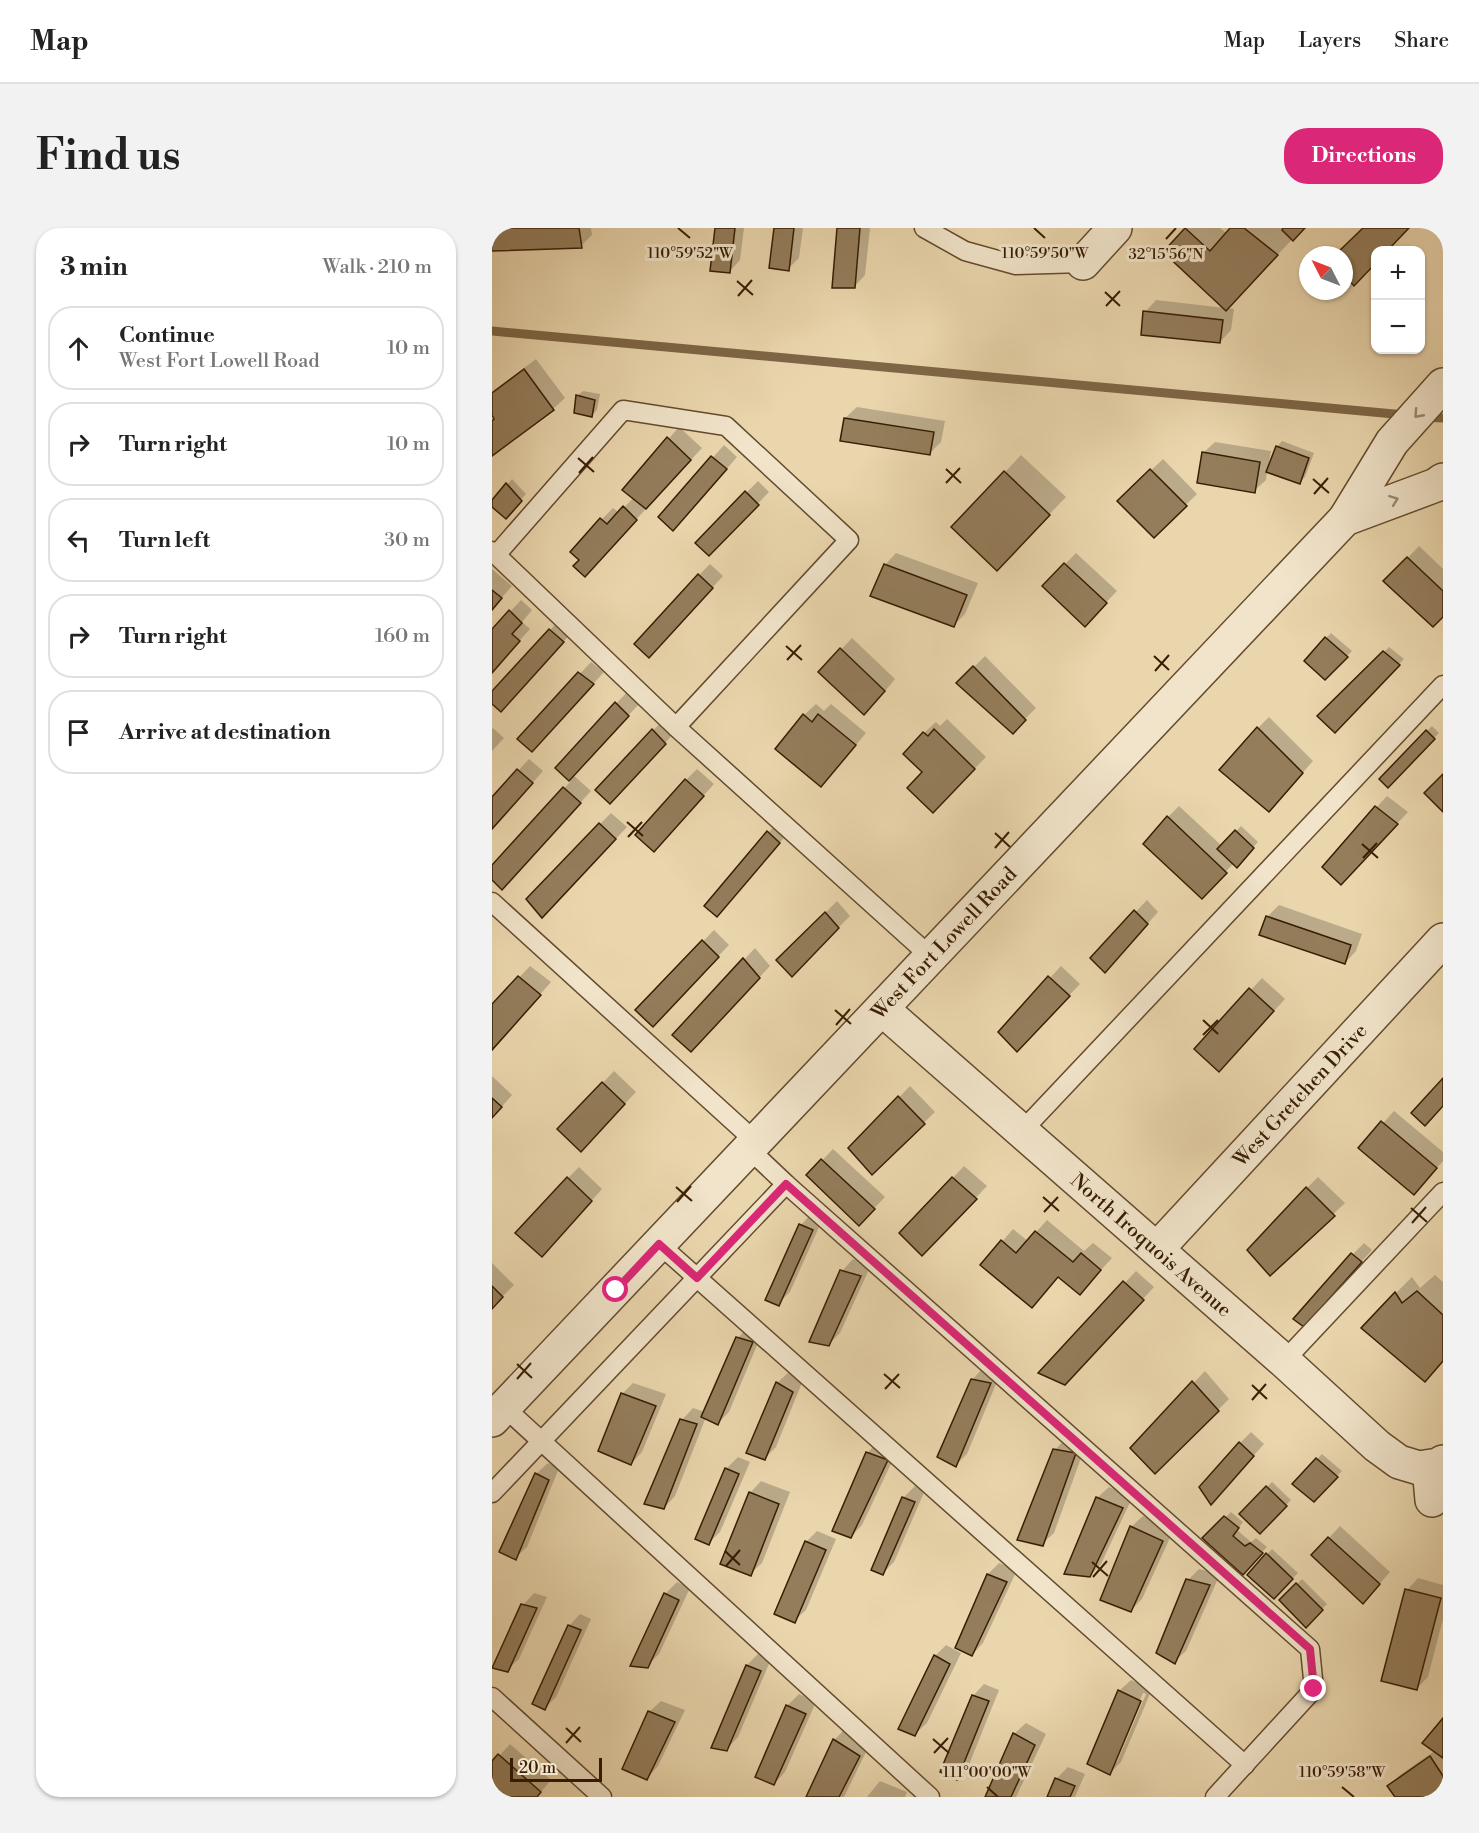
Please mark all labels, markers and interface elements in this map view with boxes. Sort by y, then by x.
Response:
text: Map [30,24,89,59]
text: Map [1224,28,1265,54]
text: Layers [1298,28,1361,54]
text: Share [1394,28,1449,54]
button: Directions [1284,128,1443,184]
text: Find us [36,130,180,183]
text: 110°59'52"W [647,244,733,263]
text: 110°59'50"W [1002,244,1089,263]
text: 32°15'56"N [1129,245,1203,264]
north arrow [1299,246,1353,300]
map controls [1371,246,1425,354]
button: + [1371,246,1425,300]
text: 3 min [60,251,128,283]
text: Walk · 210 m [323,255,432,280]
button: − [1371,300,1425,354]
text: Continue [119,322,215,349]
icon: ahead [62,332,95,365]
text: 10 m [387,336,430,361]
text: West Fort Lowell Road [119,349,320,374]
one-way arrow [1414,407,1425,418]
icon: right [62,428,95,461]
text: Turn right [119,431,227,458]
text: 10 m [387,432,430,457]
one-way arrow [1389,495,1399,508]
icon: left [62,524,95,557]
text: Turn left [119,527,210,554]
text: 30 m [384,528,430,553]
icon: right [62,620,95,653]
text: Turn right [119,623,227,650]
text: 160 m [375,624,430,649]
icon: arrive [62,716,95,749]
text: Arrive at destination [119,719,331,746]
street label: West Fort Lowell Road [866,862,1023,1026]
street label: West Gretchen Drive [1228,1019,1373,1173]
street label: North Iroquois Avenue [1065,1169,1236,1323]
route start [602,1276,628,1302]
route end [1300,1675,1326,1701]
scale bar [510,1755,602,1782]
text: 20 m [519,1758,556,1778]
text: 111°00'00"W [943,1763,1032,1782]
text: 110°59'58"W [1299,1763,1385,1782]

